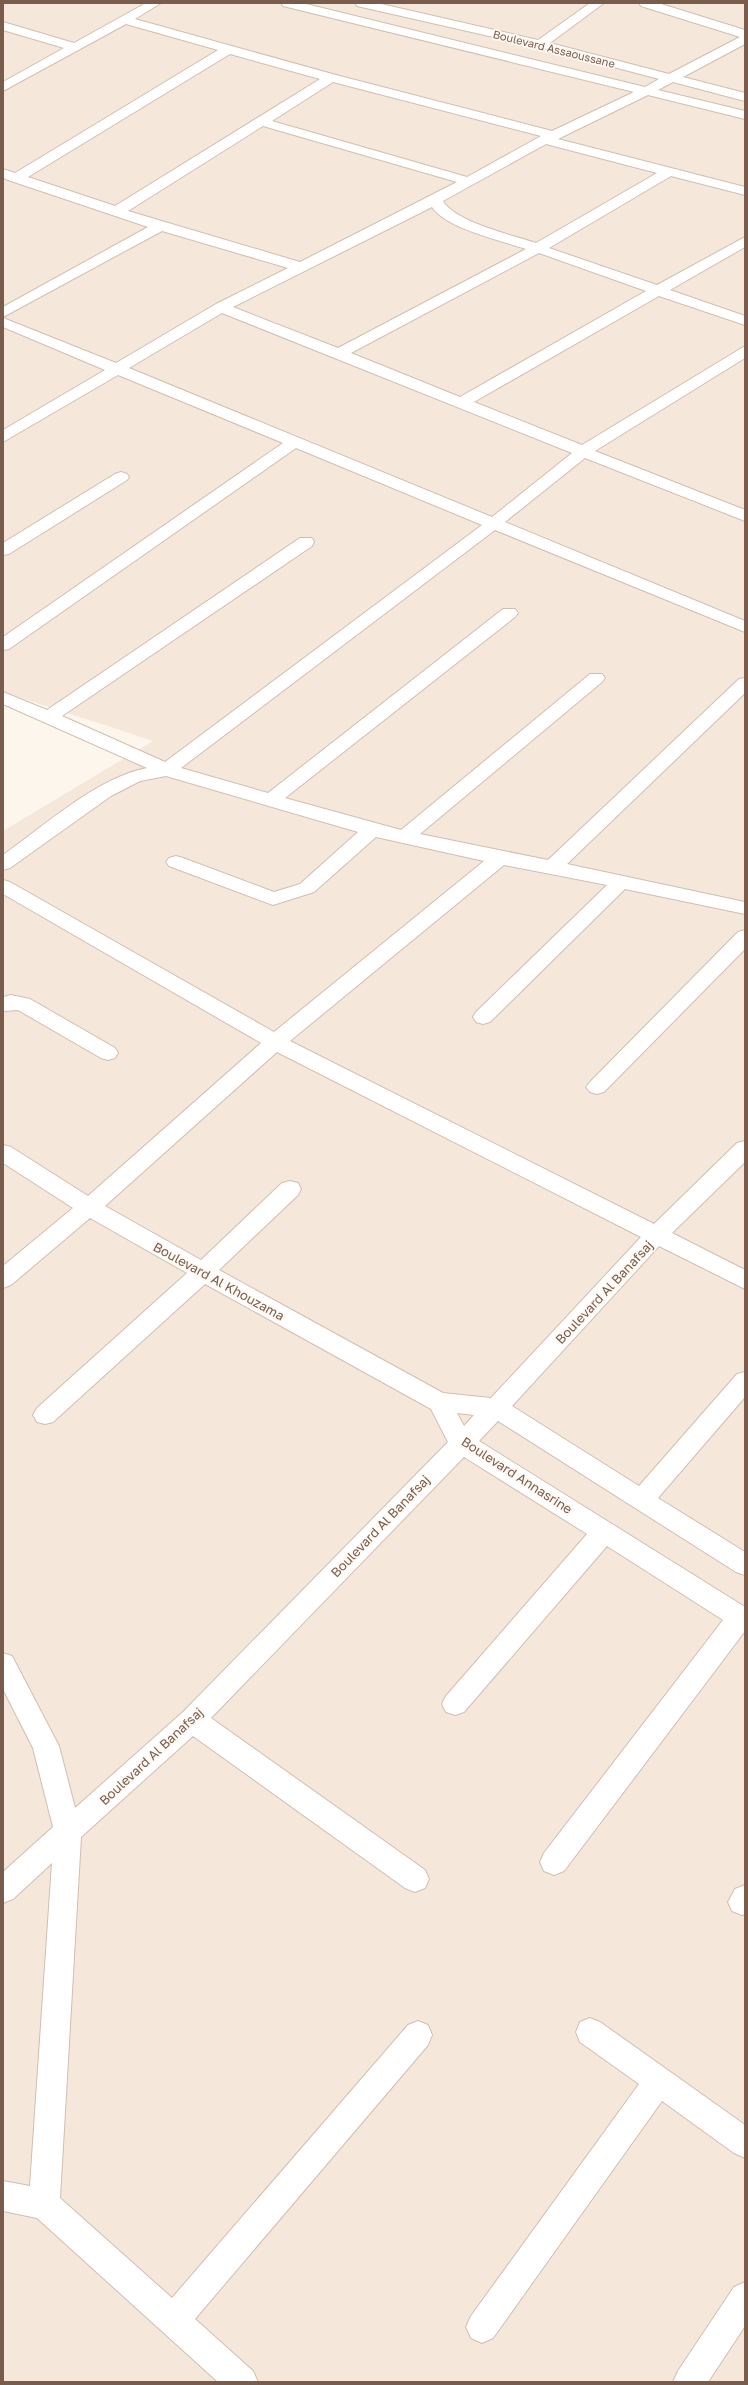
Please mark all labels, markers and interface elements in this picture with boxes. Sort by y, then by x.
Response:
street label: Boulevard Assaoussane [492,27,617,70]
street label: Boulevard Al Banafsaj [552,1237,656,1347]
street label: Boulevard Al Khouzama [151,1238,287,1324]
street label: Boulevard Annasrine [458,1433,576,1517]
street label: Boulevard Al Banafsaj [327,1472,433,1580]
street label: Boulevard Al Banafsaj [96,1704,206,1808]

